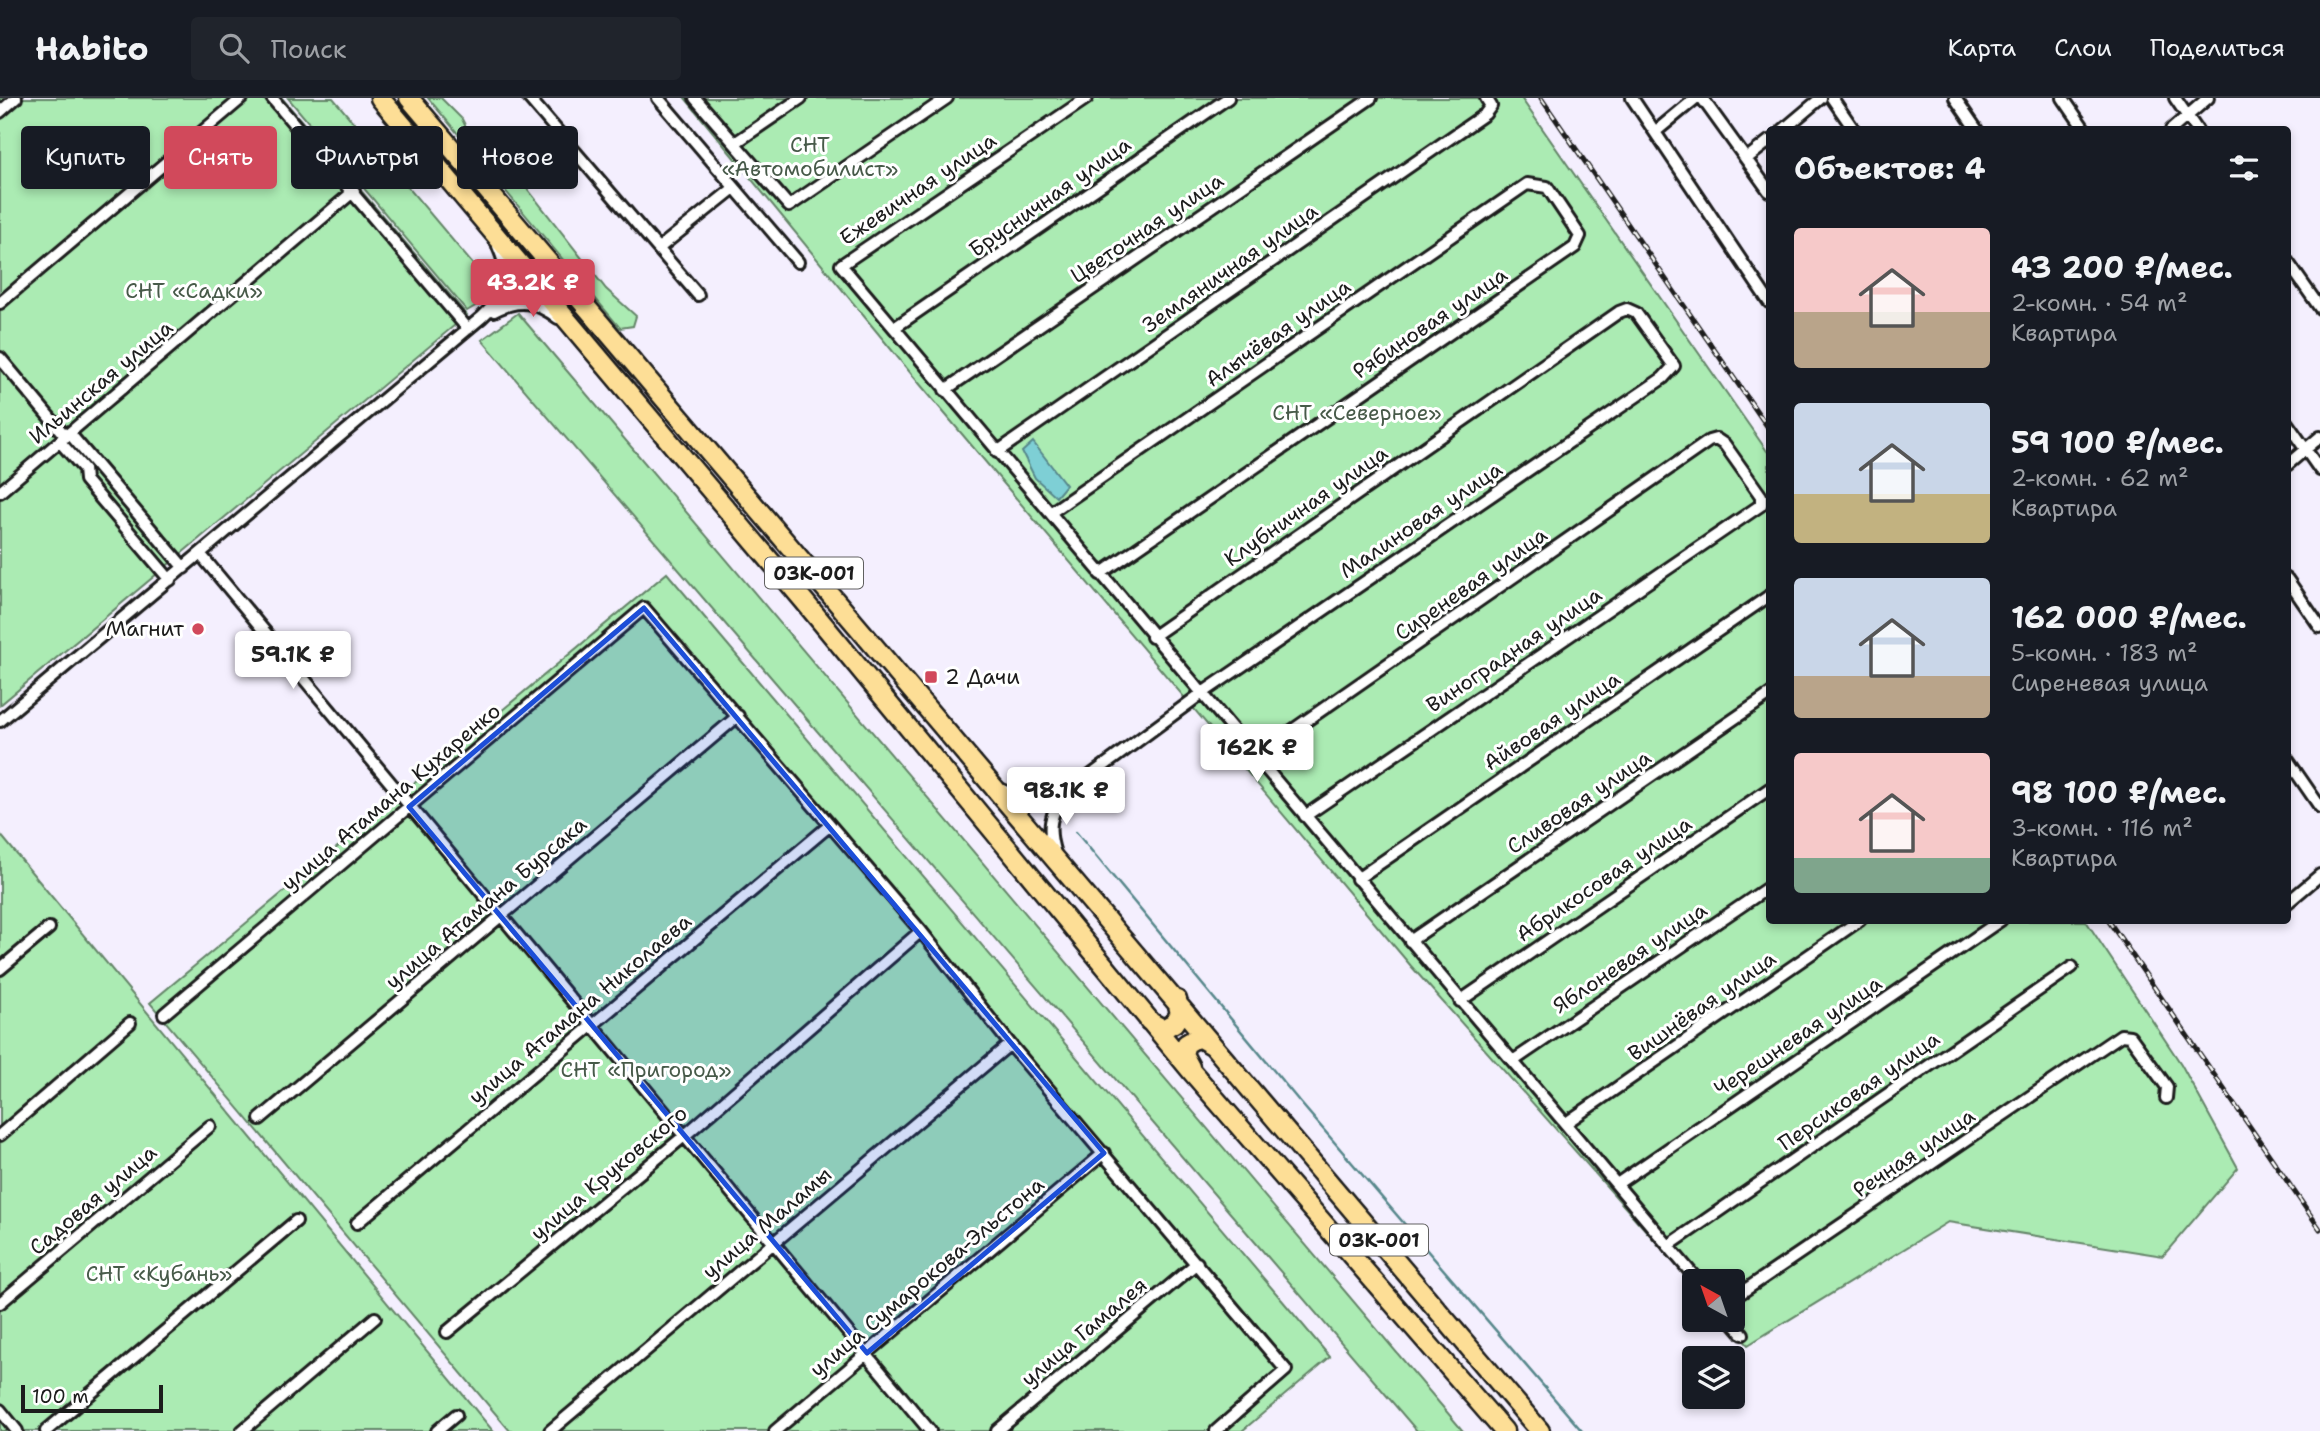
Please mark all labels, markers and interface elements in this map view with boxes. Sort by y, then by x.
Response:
search box [191,17,681,80]
text: Habito [35,26,149,71]
icon: search [215,29,253,67]
text: Поиск [271,31,347,66]
text: Карта [1948,32,2016,64]
text: Слои [2054,32,2112,64]
text: Поделиться [2150,32,2285,64]
chip: Купить [21,126,150,189]
chip: Снять [164,126,277,189]
chip: Фильтры [291,126,443,189]
chip: Новое [457,126,578,189]
street label: Ежевичная улица [834,126,1002,252]
park label: СНТ «Автомобилист» [722,131,898,183]
street label: Брусничная улица [964,131,1136,263]
text: Объектов: 4 [1794,148,1986,189]
icon: filters [2225,149,2263,187]
street label: Цветочная улица [1065,166,1229,290]
street label: Земляничная улица [1137,197,1323,339]
text: 43 200 ₽/мес. [2011,247,2233,288]
icon: home [1850,256,1934,340]
pin: 43.2K ₽ [468,260,598,319]
street label: Рябиновая улица [1347,261,1513,385]
text: 43.2K ₽ [487,267,579,297]
street label: Алычёвая улица [1200,272,1356,394]
park label: СНТ «Садки» [125,277,263,305]
text: 2-комн. · 54 m² [2011,288,2188,318]
street label: Ильинская улица [23,314,179,450]
text: Квартира [2011,318,2117,348]
park label: СНТ «Северное» [1272,399,1442,427]
text: 59 100 ₽/мес. [2011,422,2224,463]
icon: home [1850,431,1934,515]
street label: Клубничная улица [1219,439,1393,573]
street label: Малиновая улица [1334,455,1508,585]
text: 2-комн. · 62 m² [2011,463,2189,493]
text: Квартира [2011,493,2117,523]
street label: Сиреневая улица [1389,521,1553,647]
road number: 03К-001 [765,558,863,588]
street label: Виноградная улица [1421,581,1607,719]
text: 162 000 ₽/мес. [2011,597,2247,638]
icon: home [1850,606,1934,690]
place label: Магнит [106,615,184,643]
marker: Магнит [190,621,206,637]
pin: 59.1K ₽ [228,632,358,691]
text: 5-комн. · 183 m² [2011,638,2198,668]
text: 59.1K ₽ [251,639,335,669]
place label: 2 Дачи [945,663,1020,691]
street label: Айвовая улица [1478,665,1626,777]
text: Сиреневая улица [2011,668,2208,698]
marker: 2 Дачи [923,669,939,685]
street label: улица Атамана Кухаренко [276,697,506,897]
pin: 162K ₽ [1200,724,1314,784]
text: 162K ₽ [1216,732,1298,762]
street label: Сливовая улица [1502,743,1656,861]
pin: 98.1K ₽ [1001,768,1131,827]
text: 98 100 ₽/мес. [2011,772,2227,813]
text: 98.1K ₽ [1023,775,1109,805]
icon: home [1850,781,1934,865]
street label: улица Атамана Бурсака [380,810,592,996]
street label: Абрикосовая улица [1511,810,1697,948]
text: 3-комн. · 116 m² [2011,813,2193,843]
text: Квартира [2011,843,2117,873]
street label: Яблоневая улица [1548,896,1712,1020]
street label: улица Атамана Николаева [463,907,697,1111]
street label: Вишнёвая улица [1622,944,1782,1068]
street label: Черешневая улица [1709,969,1887,1103]
street label: Персиковая улица [1773,1025,1945,1157]
park label: СНТ «Пригород» [560,1056,732,1084]
street label: улица Круковского [525,1099,693,1247]
street label: Речная улица [1848,1102,1980,1204]
street label: Садовая улица [24,1139,162,1261]
street label: улица Маламы [696,1161,838,1285]
street label: улица Сумарокова-Эльстона [804,1171,1050,1383]
road number: 03К-001 [1330,1224,1428,1256]
park label: СНТ «Кубань» [86,1260,232,1288]
north arrow [1682,1269,1745,1332]
map controls [1682,1269,1745,1409]
street label: улица Гамалея [1015,1271,1153,1393]
button: layers [1682,1346,1745,1409]
scale bar [21,1382,163,1414]
text: 100 m [32,1384,89,1409]

